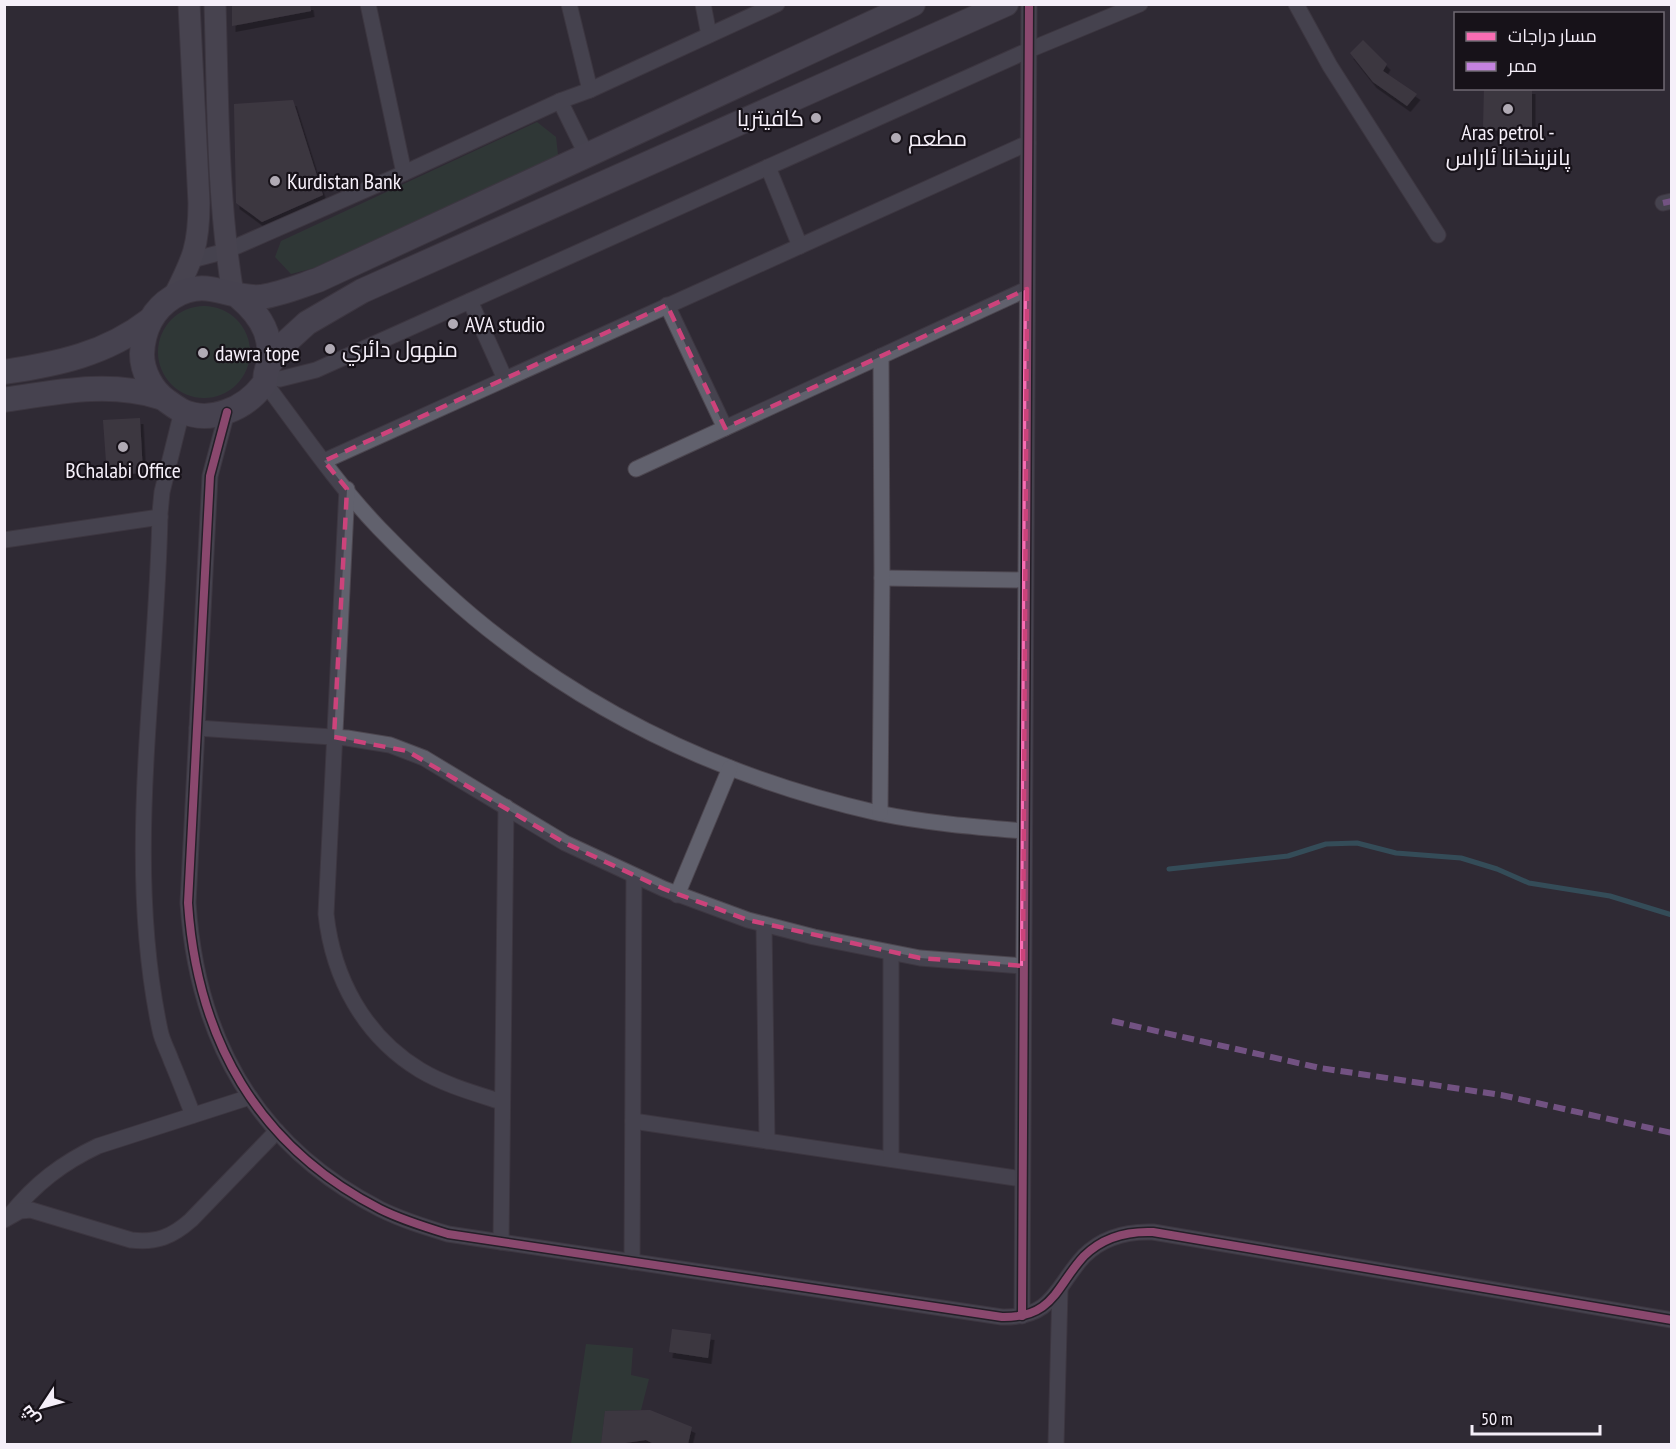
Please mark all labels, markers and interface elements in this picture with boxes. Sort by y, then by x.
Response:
legend [1454,12,1664,90]
text: مسار دراجات [1508,24,1597,47]
text: ممر [1507,54,1537,77]
marker: Aras petrol - پانزینخانا ئاراس [1501,102,1515,116]
place label: كافيتريا [737,104,804,132]
marker: كافيتريا [809,111,823,125]
place label: Aras petrol - پانزینخانا ئاراس [1446,118,1570,172]
place label: مطعم [908,124,967,154]
marker: مطعم [889,131,903,145]
place label: Kurdistan Bank [287,167,402,195]
marker: Kurdistan Bank [268,174,282,188]
place label: AVA studio [465,310,545,338]
marker: AVA studio [446,317,460,331]
place label: منهول دائري [342,335,458,366]
place label: dawra tope [215,339,300,367]
marker: منهول دائري [323,342,337,356]
marker: dawra tope [196,346,210,360]
marker: BChalabi Office [116,440,130,454]
place label: BChalabi Office [65,456,181,484]
north arrow [12,1377,72,1437]
scale bar [1472,1398,1600,1436]
text: ش [16,1402,44,1430]
text: 50 m [1481,1407,1513,1430]

